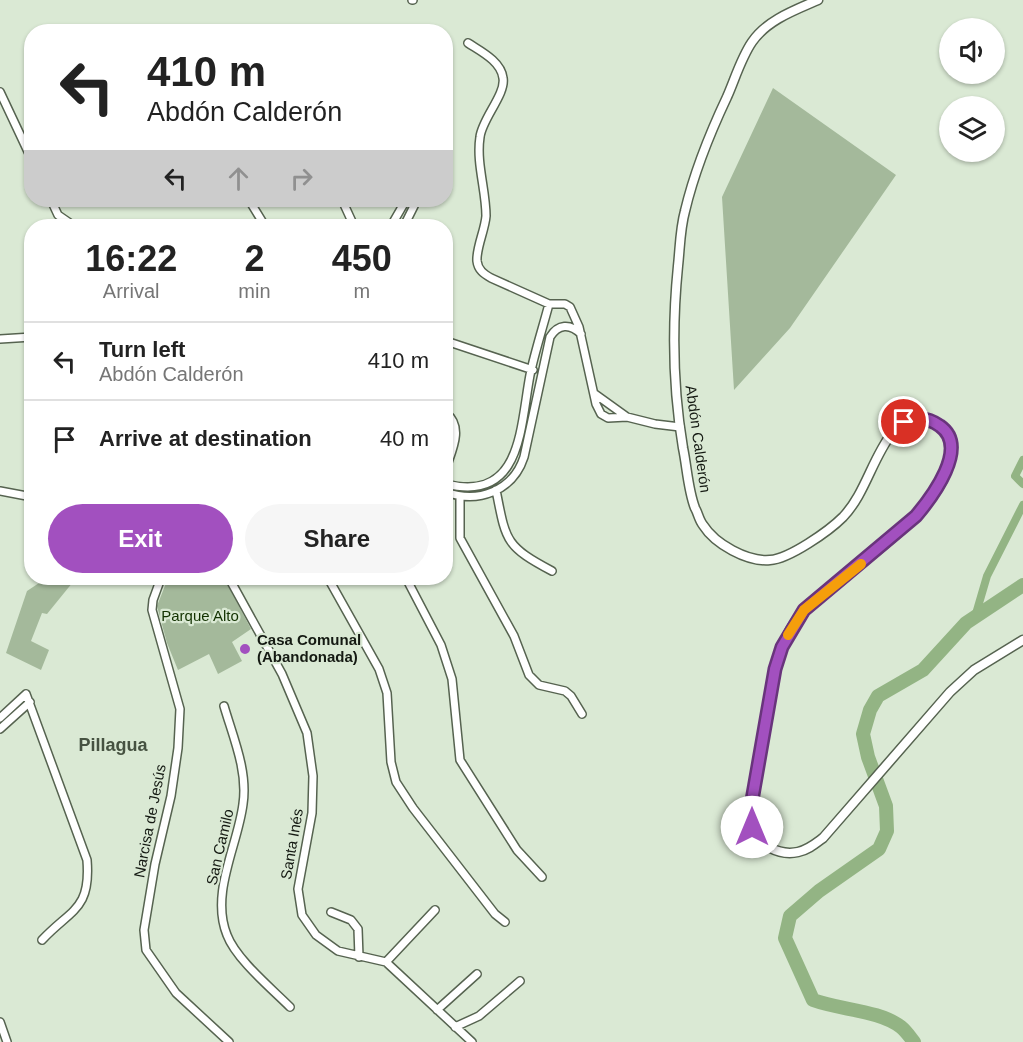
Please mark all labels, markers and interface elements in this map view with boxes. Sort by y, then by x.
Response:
map controls [939,18,1005,162]
button: sound [939,18,1005,84]
icon: left [48,48,126,126]
text: 410 m [147,48,266,95]
button: layers [939,96,1005,162]
text: Abdón Calderón [147,97,342,127]
icon: left [159,162,192,195]
icon: ahead [222,162,255,195]
icon: right [285,162,318,195]
text: 16:22 [85,238,177,279]
text: 2 [244,238,264,279]
text: 450 [332,238,392,279]
text: Arrival [103,280,160,302]
text: min [238,280,271,302]
text: m [353,280,370,302]
text: Turn left [99,337,185,362]
icon: left [48,345,81,378]
text: 410 m [368,348,429,373]
text: Abdón Calderón [99,363,244,385]
street label: Abdón Calderón [683,384,714,494]
pin [878,396,929,447]
icon: arrive [887,405,920,438]
icon: arrive [48,423,81,456]
text: Arrive at destination [99,426,312,451]
text: 40 m [380,426,429,451]
button: Exit [48,504,233,573]
button: Share [245,504,429,573]
park label: Parque Alto [161,607,239,624]
place label: Casa Comunal (Abandonada) [257,631,361,665]
marker: Casa Comunal (Abandonada) [238,642,252,656]
district label: Pillagua [78,735,148,755]
street label: Narcisa de Jesús [130,763,169,879]
position arrow [720,795,784,859]
street label: San Camilo [203,807,237,887]
street label: Santa Inés [277,807,306,881]

